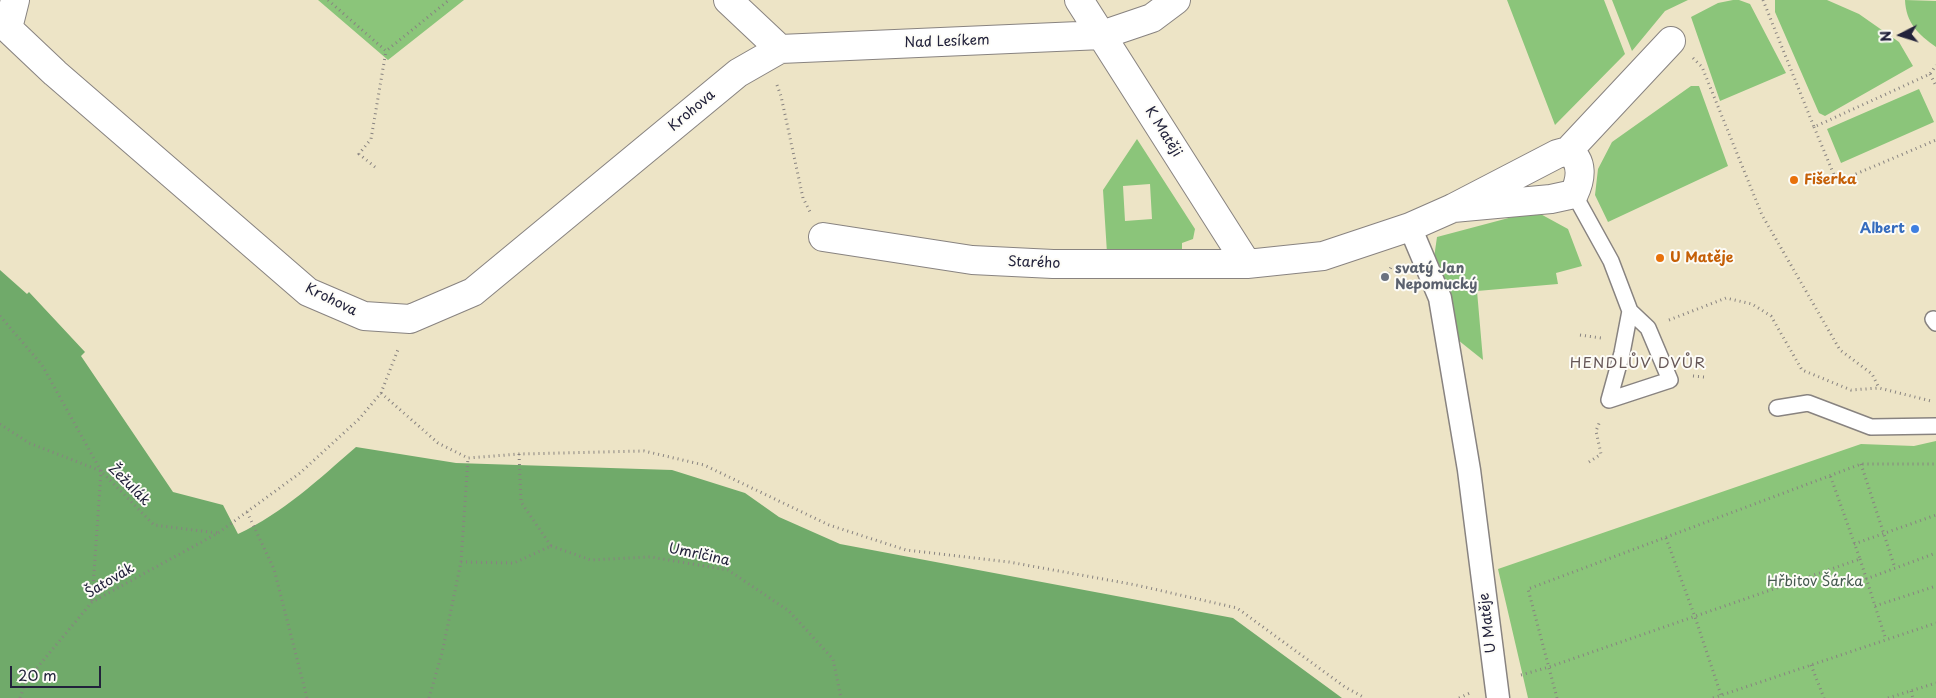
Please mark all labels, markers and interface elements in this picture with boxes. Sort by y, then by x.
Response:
north arrow [1876,10,1926,60]
text: N [1875,30,1897,43]
street label: Nad Lesíkem [904,32,990,52]
street label: Krohova [665,87,719,135]
street label: K Matěji [1141,104,1185,160]
place label: Fišerka [1804,172,1857,188]
marker: Fišerka [1788,174,1800,186]
place label: Albert [1860,221,1905,237]
marker: Albert [1909,223,1921,235]
place label: U Matěje [1670,250,1733,266]
marker: U Matěje [1654,252,1666,264]
street label: Starého [1007,254,1061,272]
place label: svatý Jan Nepomucký [1395,261,1477,294]
marker: svatý Jan Nepomucký [1379,271,1391,283]
street label: Krohova [302,280,360,320]
district label: HENDLŮV DVŮR [1568,355,1708,373]
street label: Žežulák [105,461,153,509]
street label: Umrlčina [667,540,731,570]
street label: Šatovák [82,560,138,602]
park label: Hřbitov Šárka [1767,574,1863,590]
street label: U Matěje [1476,592,1500,654]
scale bar [12,656,104,688]
text: 20 m [18,663,57,686]

